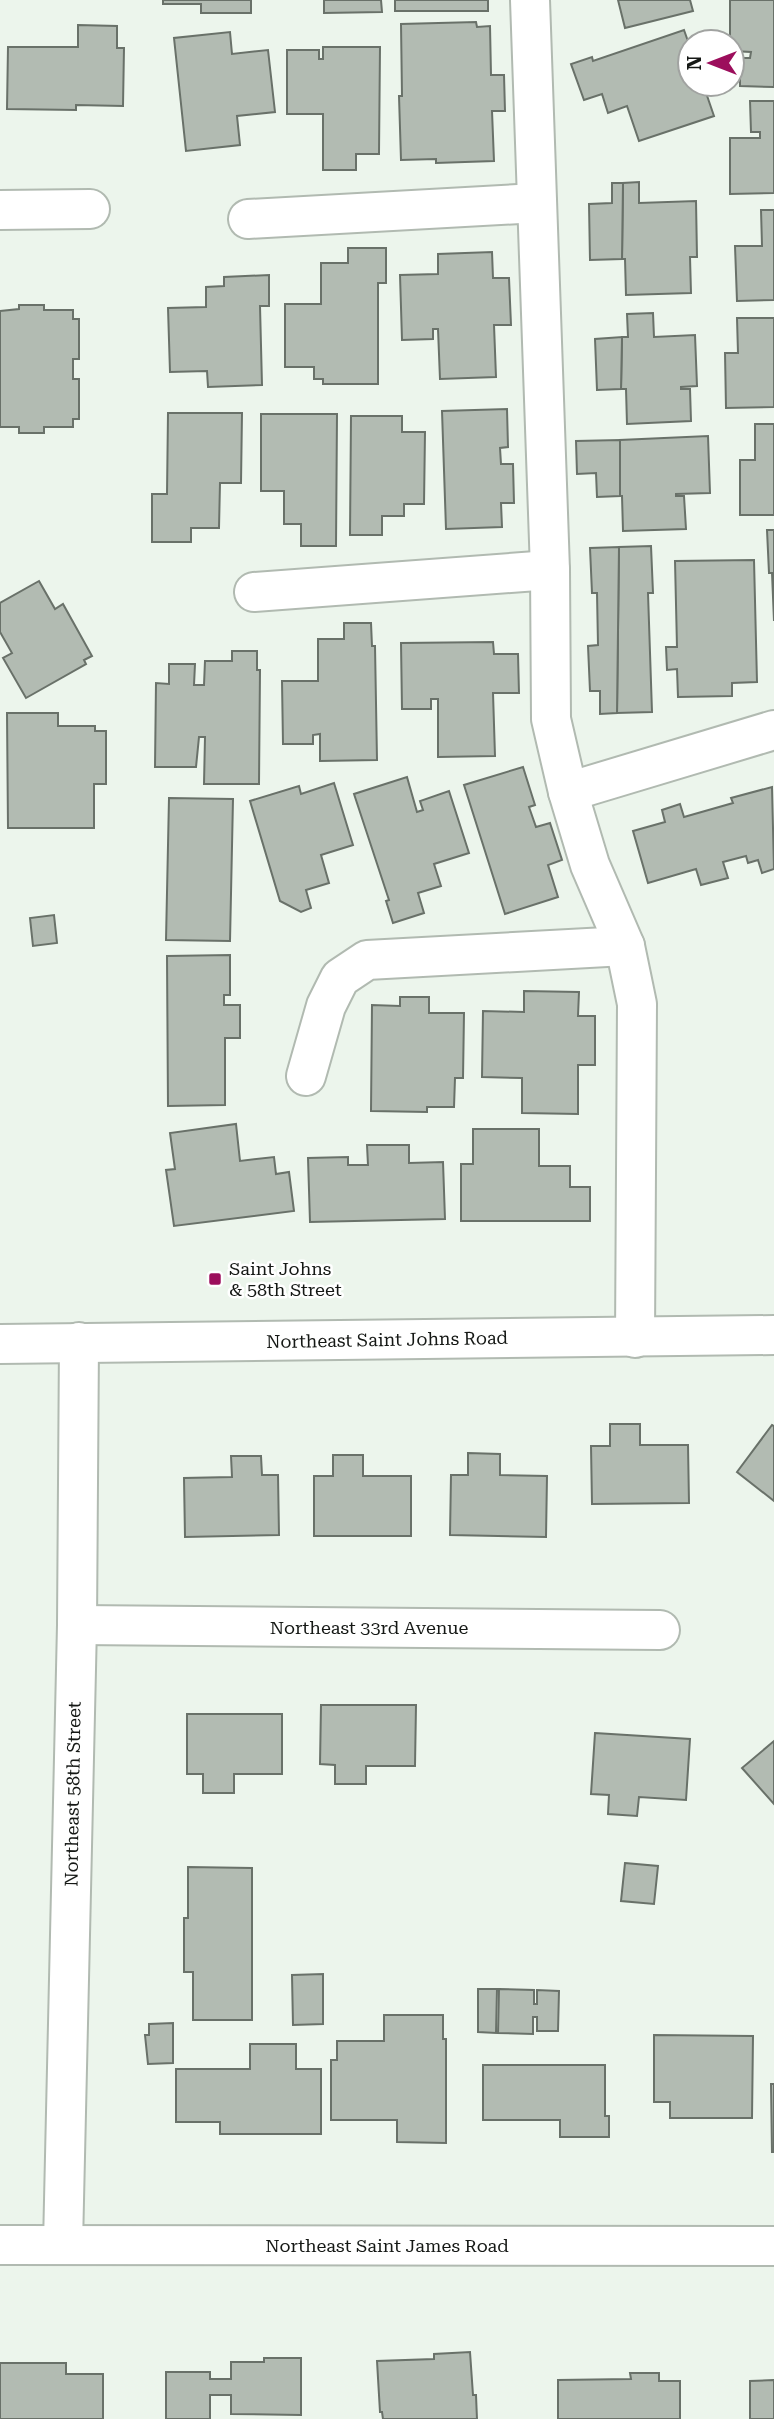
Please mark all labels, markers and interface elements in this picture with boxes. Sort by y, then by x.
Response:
north arrow [676,28,746,98]
text: N [683,55,706,70]
place label: Saint Johns & 58th Street [229,1258,342,1300]
marker: Saint Johns & 58th Street [207,1271,223,1287]
street label: Northeast Saint Johns Road [266,1327,509,1352]
street label: Northeast 33rd Avenue [270,1617,468,1638]
street label: Northeast 58th Street [60,1701,85,1887]
street label: Northeast Saint James Road [265,2235,509,2256]

